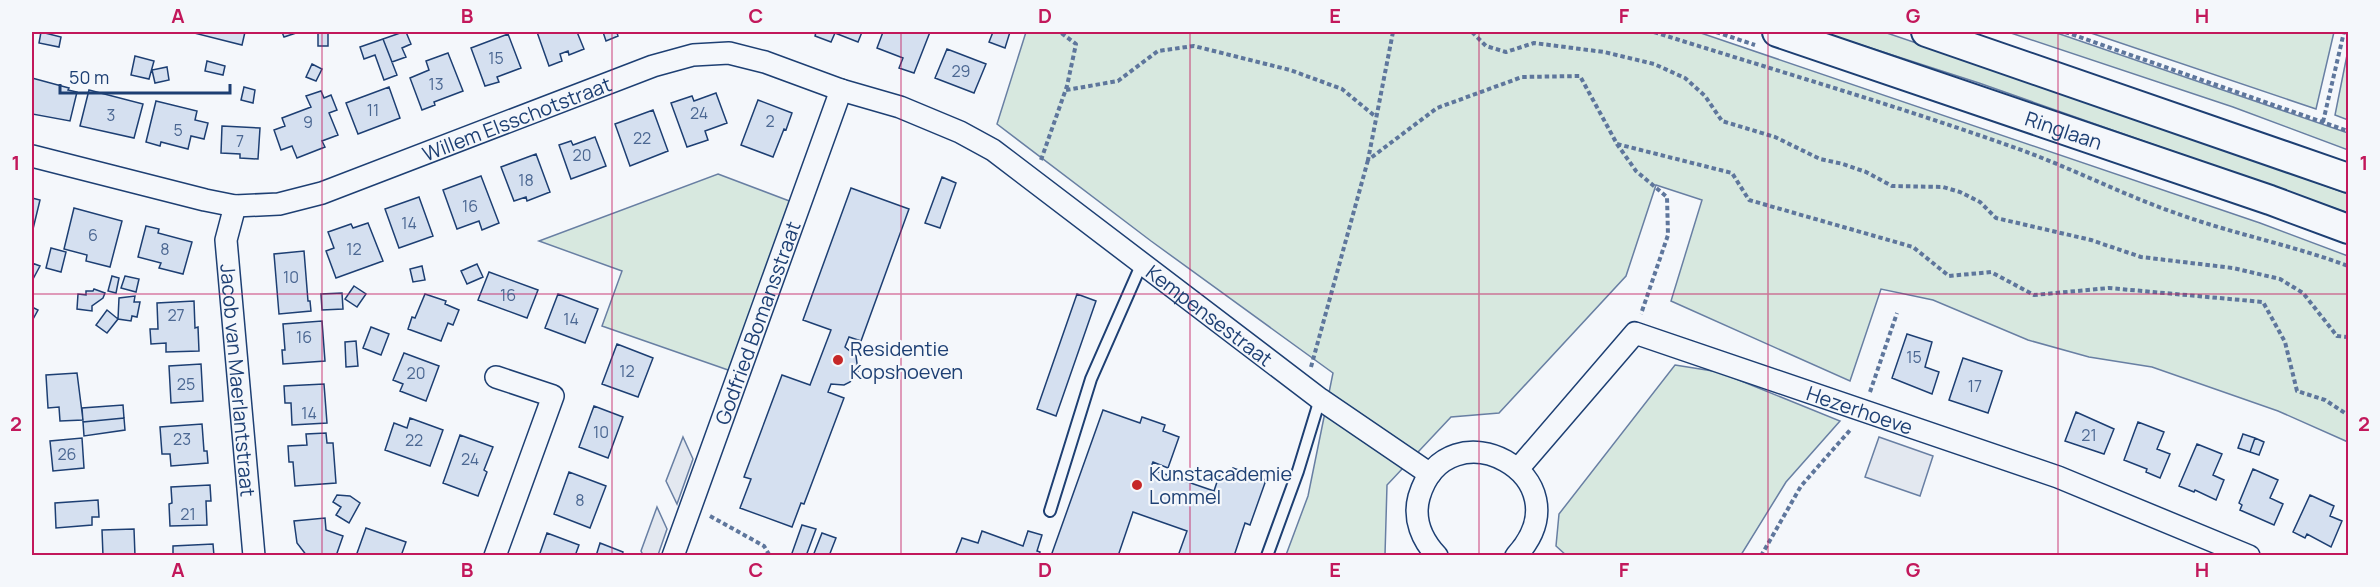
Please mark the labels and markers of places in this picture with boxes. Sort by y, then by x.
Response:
place label: Residentie Kopshoeven [850,335,963,385]
marker: Residentie Kopshoeven [831,353,845,367]
place label: Kunstacademie Lommel [1149,460,1292,510]
marker: Kunstacademie Lommel [1130,478,1144,492]

